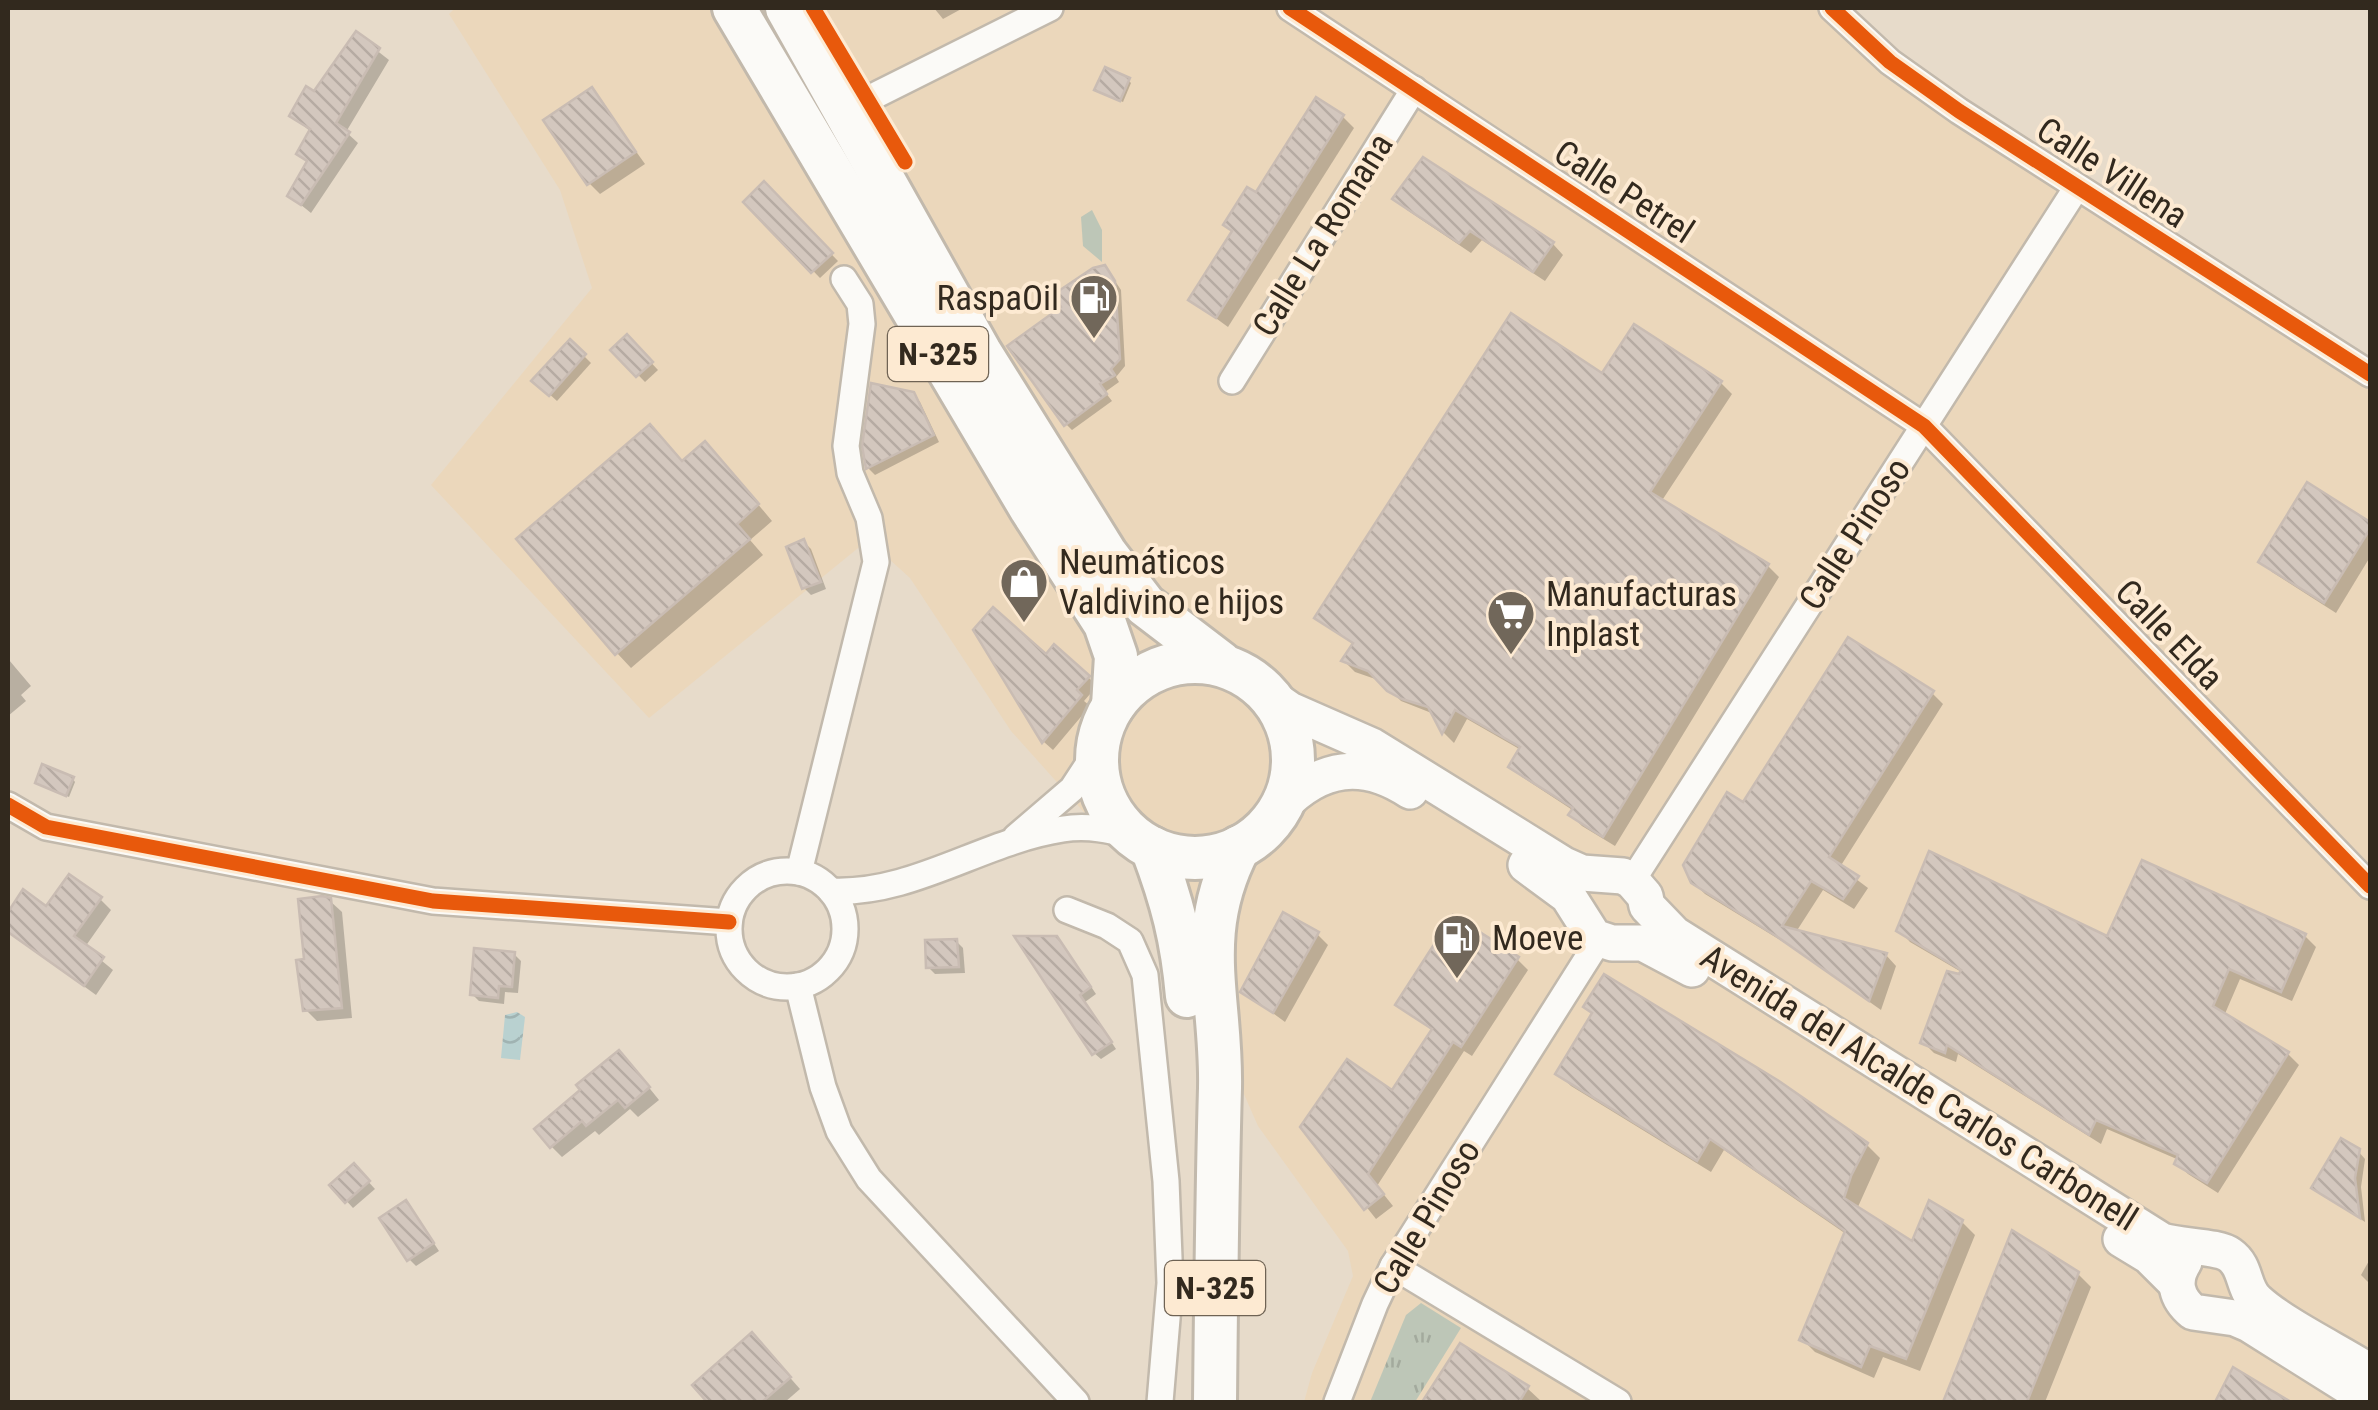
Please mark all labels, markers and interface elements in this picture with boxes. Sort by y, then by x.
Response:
street label: Calle Villena [2029,109,2195,237]
street label: Calle La Romana [1244,126,1402,344]
street label: Calle Petrel [1547,132,1701,252]
fuel station icon: RaspaOil [1068,272,1120,340]
place label: RaspaOil [937,278,1059,319]
road number: N-325 [888,327,988,381]
street label: Calle Pinoso [1791,450,1919,618]
place label: Neumáticos Valdivino e hijos [1059,542,1284,623]
shop icon: Neumáticos Valdivino e hijos [998,556,1050,624]
street label: Calle Elda [2107,572,2231,698]
place label: Manufacturas Inplast [1546,574,1737,655]
supermarket icon: Manufacturas Inplast [1485,588,1537,656]
fuel station icon: Moeve [1431,912,1483,980]
place label: Moeve [1492,918,1583,959]
street label: Avenida del Alcalde Carlos Carbonell [1693,936,2145,1240]
street label: Calle Pinoso [1365,1132,1489,1302]
road number: N-325 [1165,1261,1265,1315]

